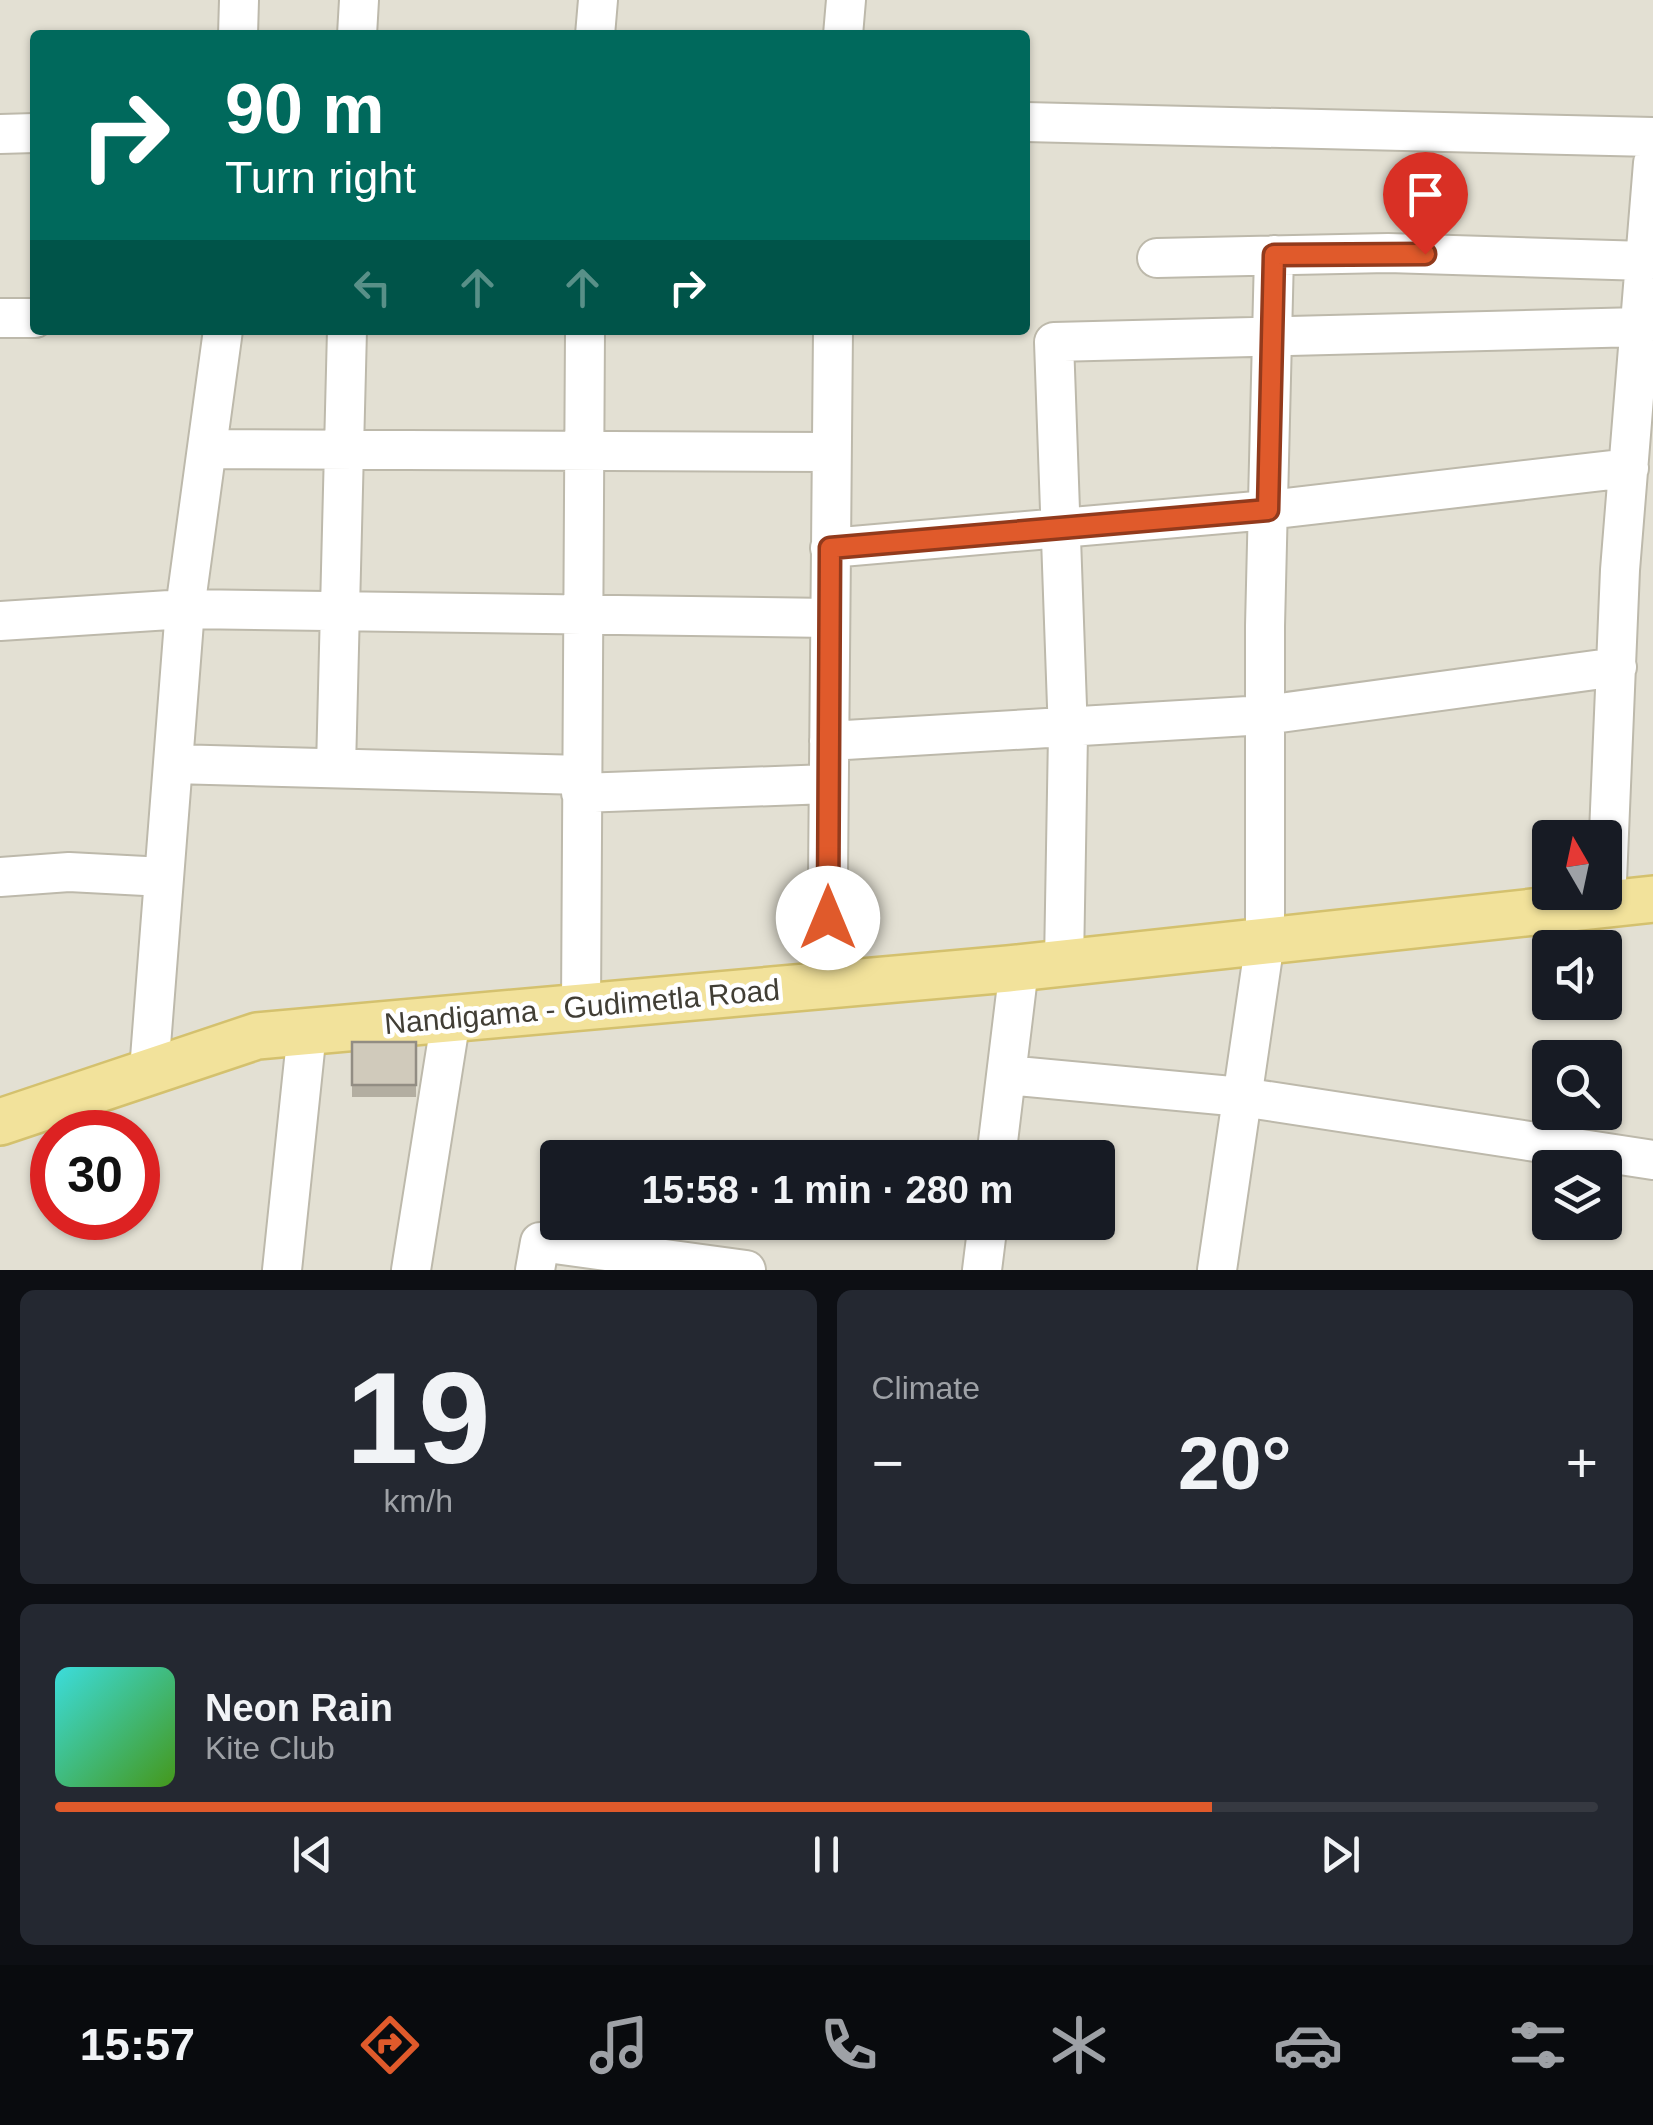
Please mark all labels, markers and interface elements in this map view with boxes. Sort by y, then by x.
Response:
icon: right [60,70,190,200]
text: 90 m [225,70,385,148]
text: Turn right [225,152,416,203]
pin [1383,152,1468,255]
icon: arrive [1398,167,1453,222]
icon: left [345,260,400,315]
icon: ahead [450,260,505,315]
icon: ahead [555,260,610,315]
icon: right [660,260,715,315]
north arrow [1532,820,1622,910]
map controls [1532,820,1622,1240]
position arrow [776,866,880,970]
button: sound [1532,930,1622,1020]
street label: Nandigama - Gudimetla Road [383,973,781,1040]
button: search [1532,1040,1622,1130]
speed limit sign: 30 [30,1110,160,1240]
button: layers [1532,1150,1622,1240]
text: 15:58 · 1 min · 280 m [642,1169,1013,1211]
text: 19 [346,1345,491,1491]
text: Climate [872,1370,980,1406]
text: 20° [1178,1421,1291,1505]
text: − [872,1432,904,1494]
text: + [1566,1432,1598,1494]
text: km/h [384,1483,453,1519]
text: Neon Rain [205,1687,393,1729]
text: Kite Club [205,1730,335,1766]
icon: previous [285,1827,340,1882]
icon: pause [799,1827,854,1882]
icon: next [1313,1827,1368,1882]
icon: directions [355,2010,425,2080]
icon: music [584,2010,654,2080]
icon: phone [814,2010,884,2080]
icon: climate [1044,2010,1114,2080]
icon: car [1273,2010,1343,2080]
icon: filters [1503,2010,1573,2080]
text: 15:57 [80,2019,195,2070]

